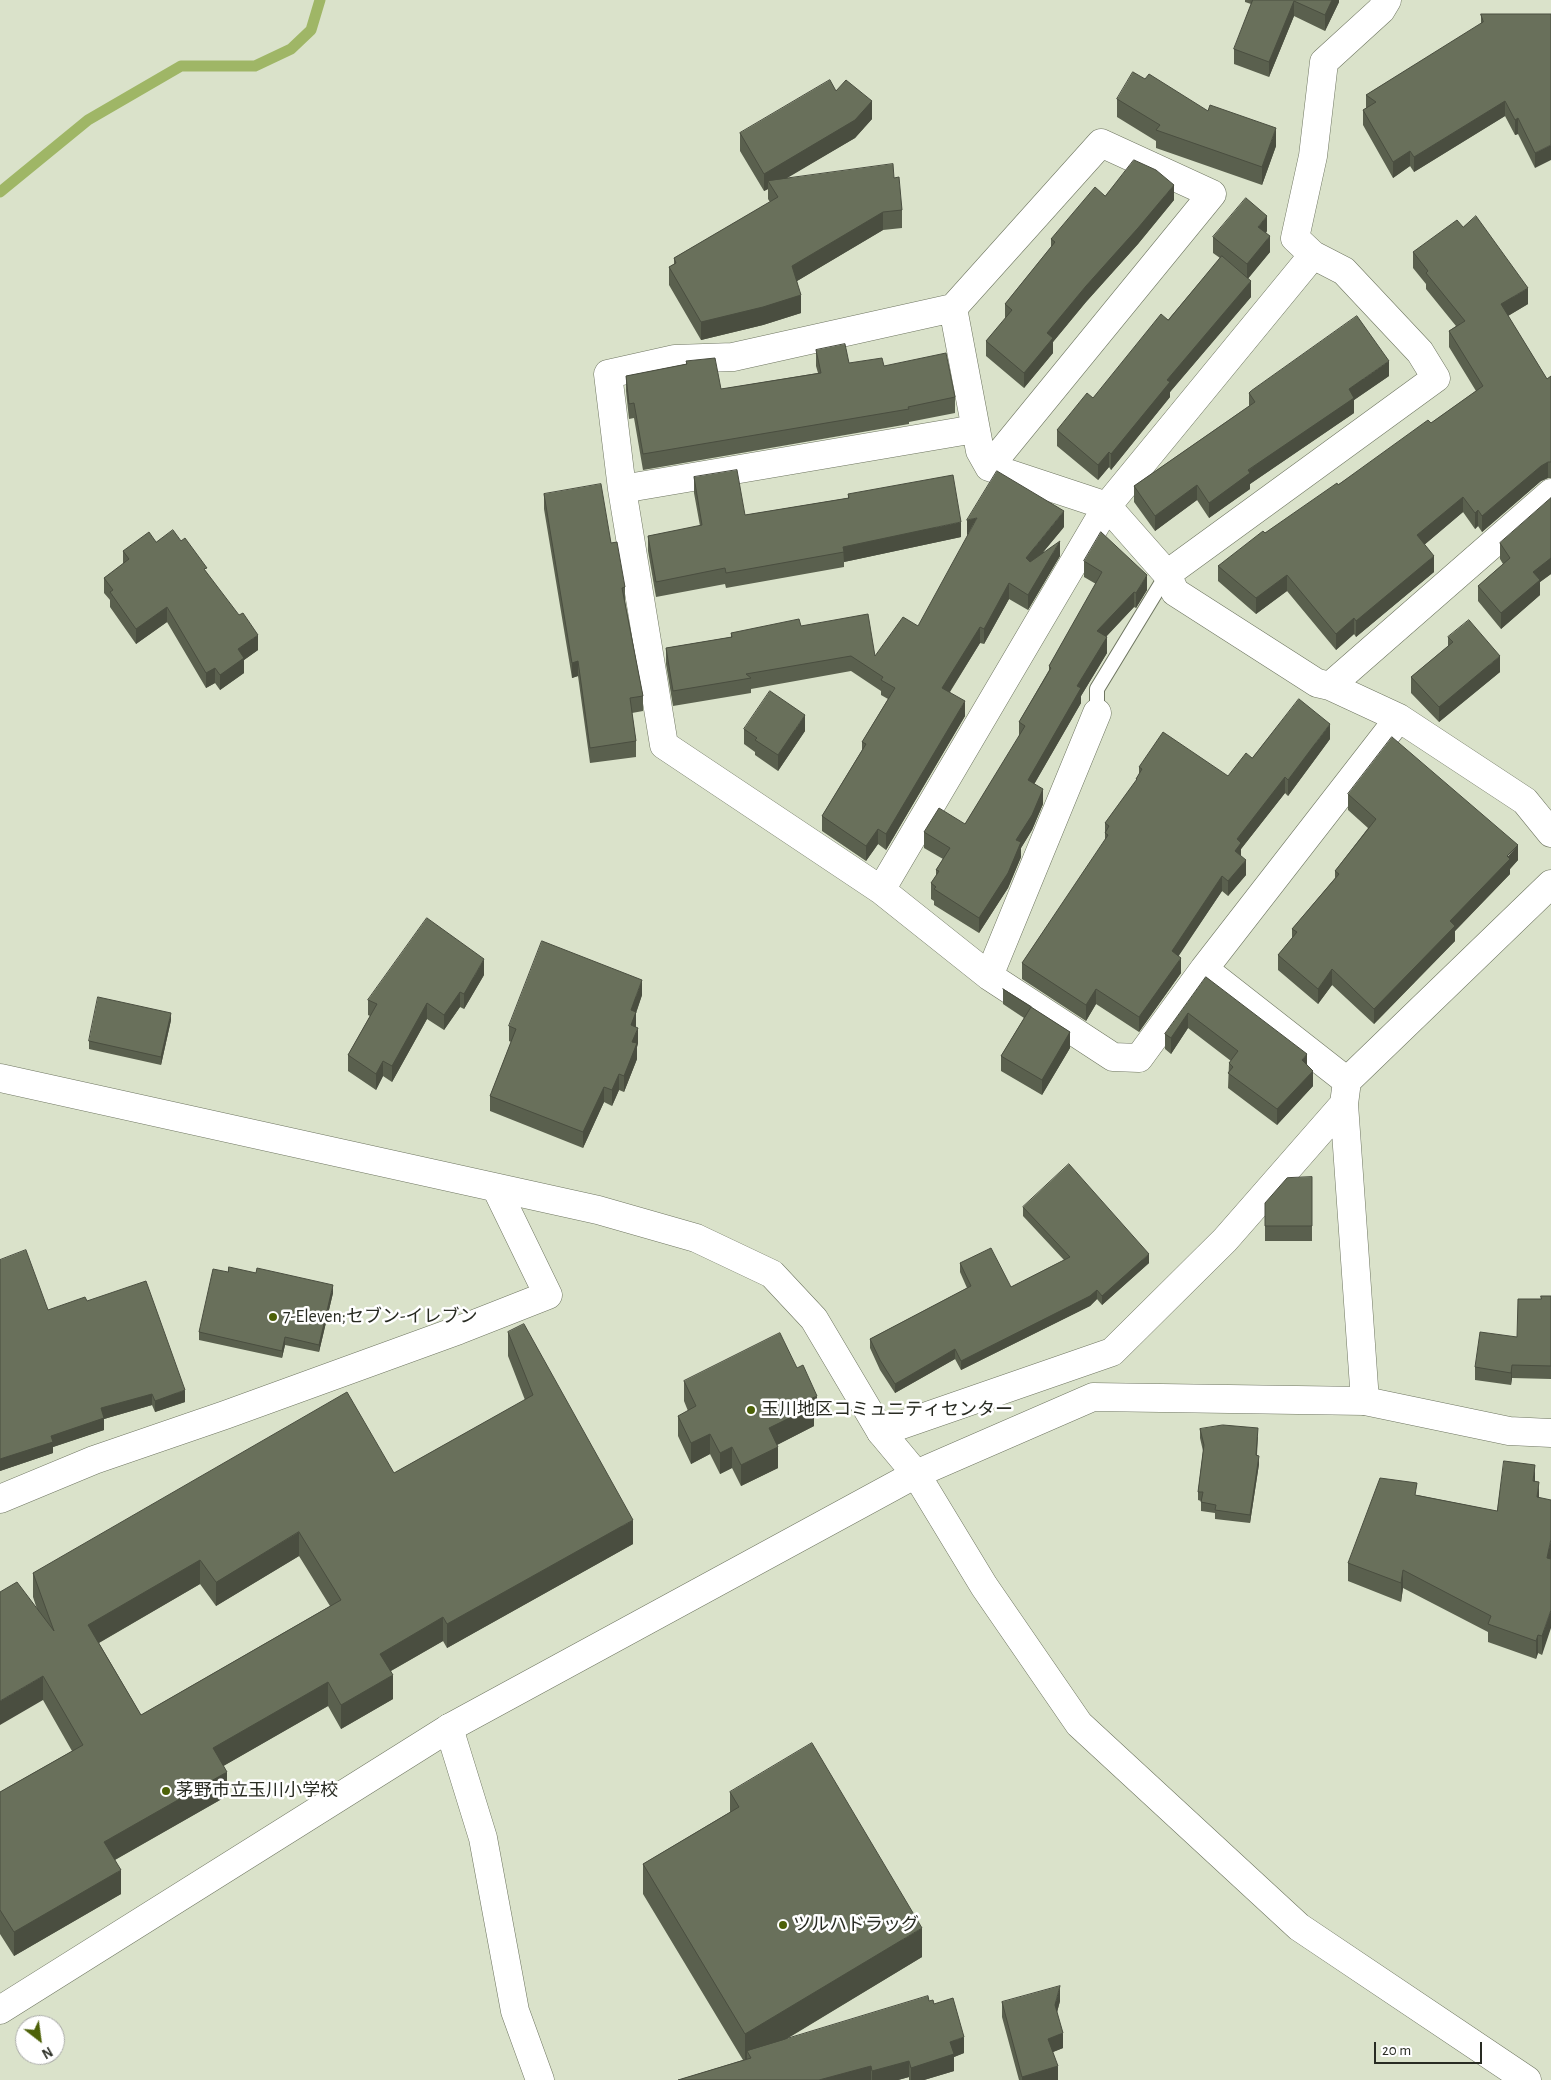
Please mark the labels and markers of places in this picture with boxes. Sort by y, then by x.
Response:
place label: 7-Eleven;セブン-イレブン [283,1306,477,1328]
marker: 7-Eleven;セブン-イレブン [267,1311,279,1323]
place label: 玉川地区コミュニティセンター [761,1399,1013,1421]
marker: 玉川地区コミュニティセンター [745,1404,757,1416]
place label: 茅野市立玉川小学校 [176,1780,338,1802]
marker: 茅野市立玉川小学校 [160,1785,172,1797]
place label: ツルハドラッグ [793,1914,919,1936]
marker: ツルハドラッグ [777,1919,789,1931]

